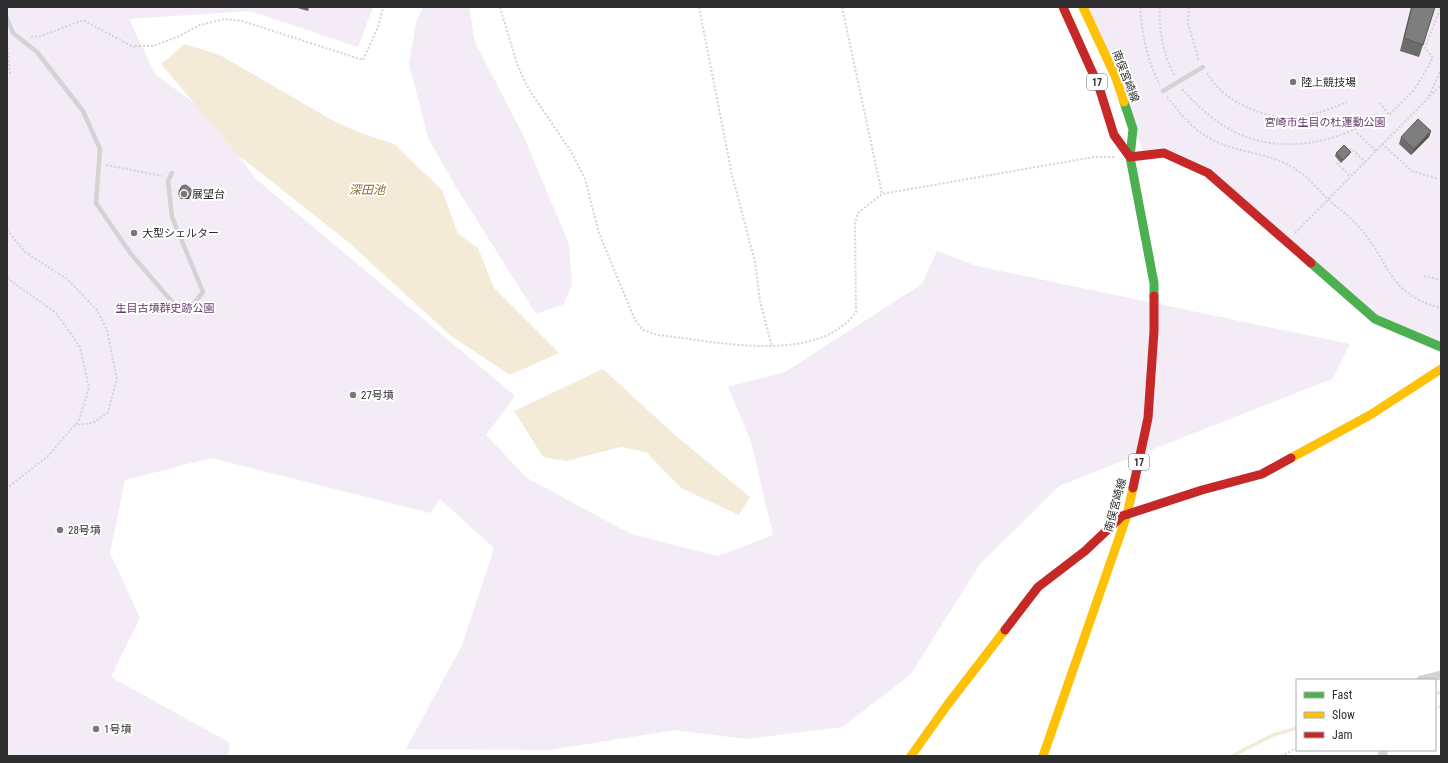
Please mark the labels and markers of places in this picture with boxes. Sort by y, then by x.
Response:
place label: 陸上競技場 [1301,76,1356,89]
marker: 陸上競技場 [1288,77,1298,87]
place label: 展望台 [192,188,225,201]
marker: 展望台 [179,189,189,199]
place label: 大型シェルター [142,227,219,240]
marker: 大型シェルター [129,228,139,238]
place label: 27号墳 [361,389,394,402]
marker: 27号墳 [348,390,358,400]
place label: 28号墳 [68,524,101,537]
marker: 28号墳 [55,525,65,535]
place label: 1号墳 [104,723,131,736]
marker: 1号墳 [91,724,101,734]

